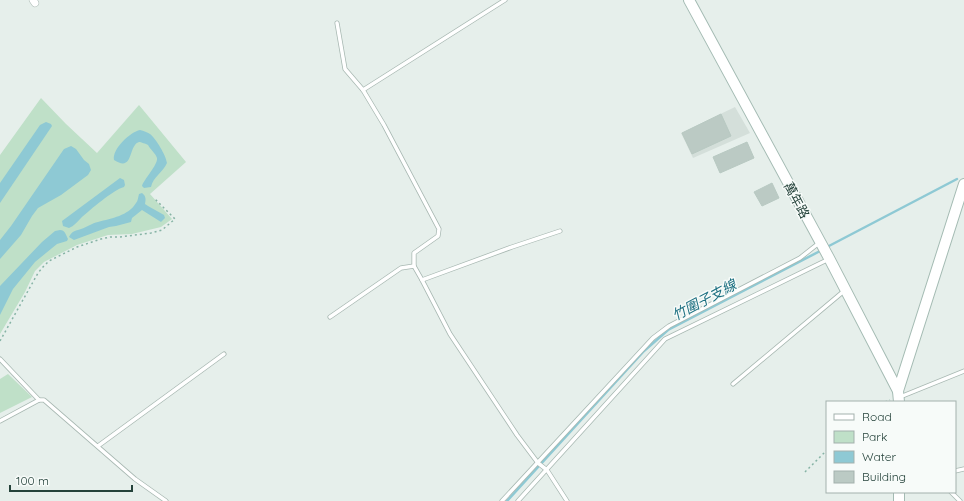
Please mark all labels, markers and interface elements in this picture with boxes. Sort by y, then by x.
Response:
street label: 萬年路 [781,179,813,221]
water label: 竹圍子支線 [669,275,741,324]
legend [826,401,956,493]
text: Road [862,409,892,424]
text: Park [862,429,887,444]
text: Water [862,449,897,464]
scale bar [10,467,132,493]
text: Building [862,469,906,484]
text: 100 m [16,473,49,488]

